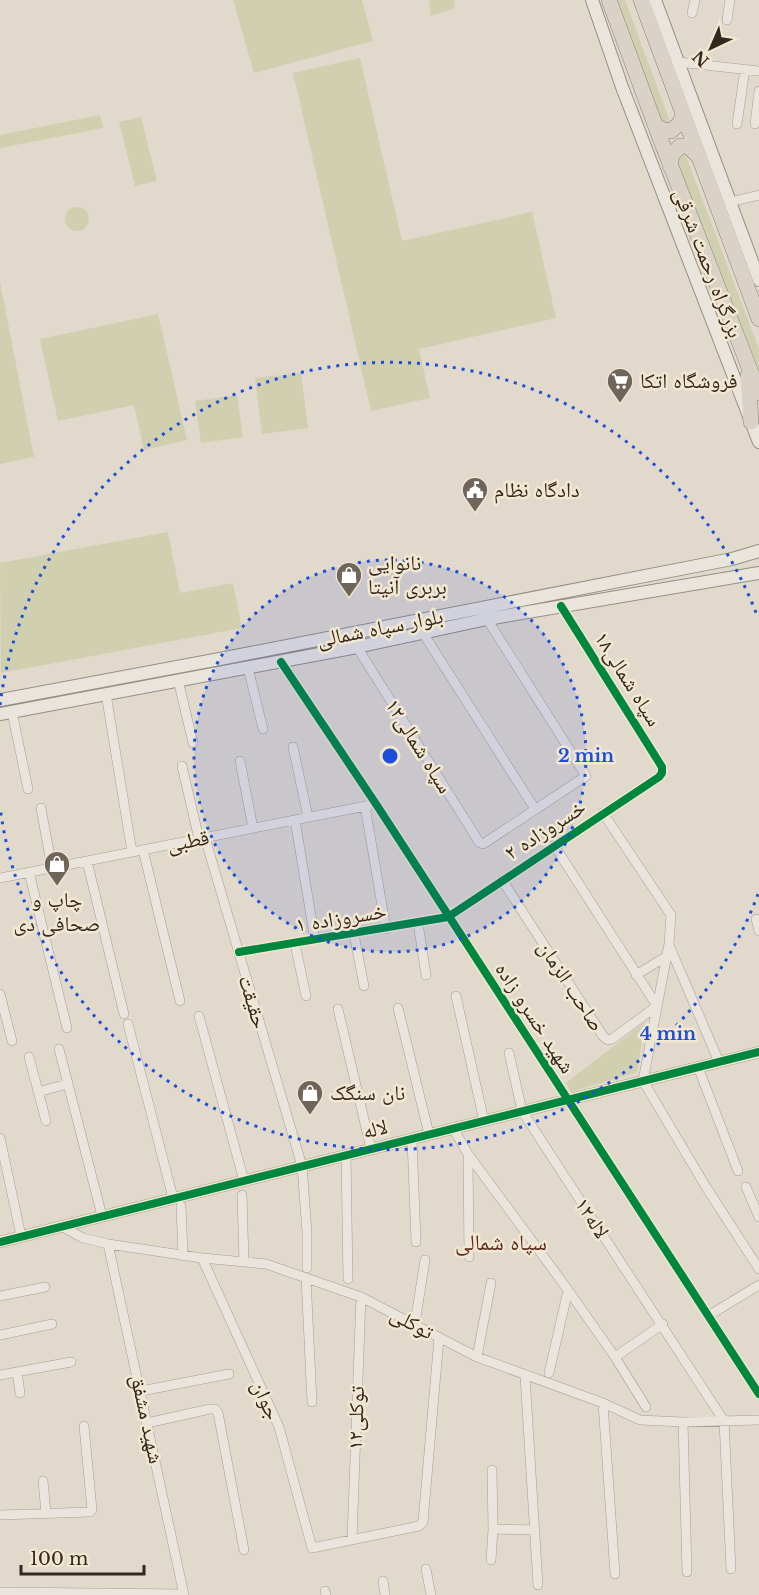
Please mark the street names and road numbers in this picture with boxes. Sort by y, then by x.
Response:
street label: بزرگراه رحمت شرقی [668,185,748,341]
street label: بلوار سپاه شمالی [315,603,445,653]
street label: سپاه شمالی۱۸ [589,627,667,731]
street label: سپاه شمالی۱۲ [380,694,458,798]
street label: خسروزاده ۲ [500,794,590,866]
street label: قطبی [165,824,211,858]
street label: خسروزاده ۱ [294,898,388,938]
street label: صاحب الزمان [532,936,610,1036]
street label: شهید خسرو زاده [489,958,581,1078]
street label: حقیقت [233,972,273,1032]
street label: لاله [360,1113,390,1145]
street label: لاله۱۲ [569,1193,615,1243]
street label: توکلی [386,1301,438,1345]
street label: شهید مشفق [125,1372,169,1466]
street label: جوان [246,1376,286,1424]
street label: توکلی۱۲ [342,1385,370,1451]

